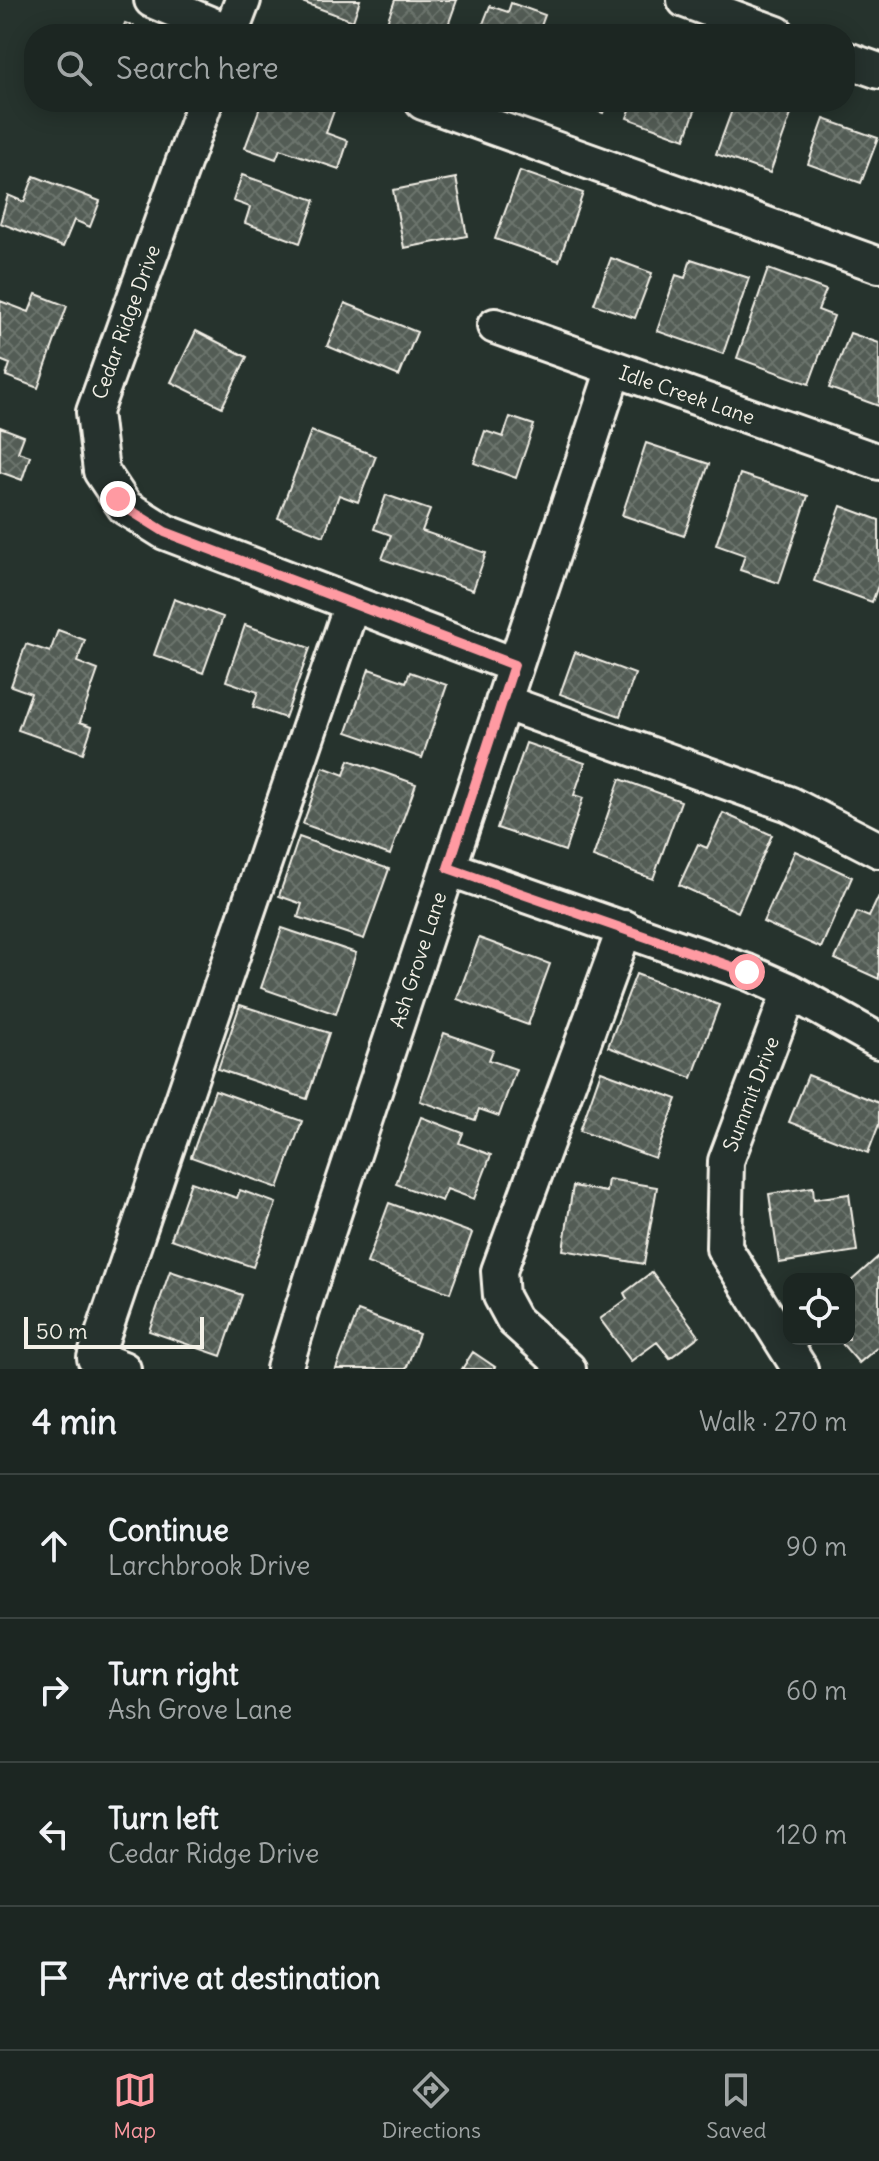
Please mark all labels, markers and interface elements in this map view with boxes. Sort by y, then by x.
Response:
search box [24,24,855,112]
icon: search [52,46,96,90]
text: Search here [116,49,279,87]
street label: Cedar Ridge Drive [86,241,165,402]
street label: Idle Creek Lane [616,360,758,429]
route end [100,481,136,517]
street label: Ash Grove Lane [384,889,451,1031]
route start [729,954,765,990]
street label: Summit Drive [717,1033,784,1155]
map controls [783,1273,855,1345]
button: locate [783,1273,855,1345]
scale bar [24,1313,204,1349]
text: 50 m [36,1317,88,1345]
text: 4 min [32,1400,117,1443]
text: Walk · 270 m [699,1405,847,1438]
text: Continue [108,1511,229,1549]
icon: ahead [32,1524,76,1568]
text: 90 m [786,1530,847,1563]
text: Larchbrook Drive [108,1549,310,1582]
text: Turn right [108,1655,239,1693]
icon: right [32,1668,76,1712]
text: 60 m [786,1674,847,1707]
text: Ash Grove Lane [108,1693,292,1726]
text: Turn left [108,1799,219,1837]
icon: left [32,1812,76,1856]
text: 120 m [776,1818,847,1851]
text: Cedar Ridge Drive [108,1837,319,1870]
icon: arrive [32,1956,76,2000]
text: Arrive at destination [108,1959,380,1997]
tab: Map [113,2068,157,2144]
tab: Directions [382,2068,481,2144]
tab: Saved [706,2068,766,2144]

